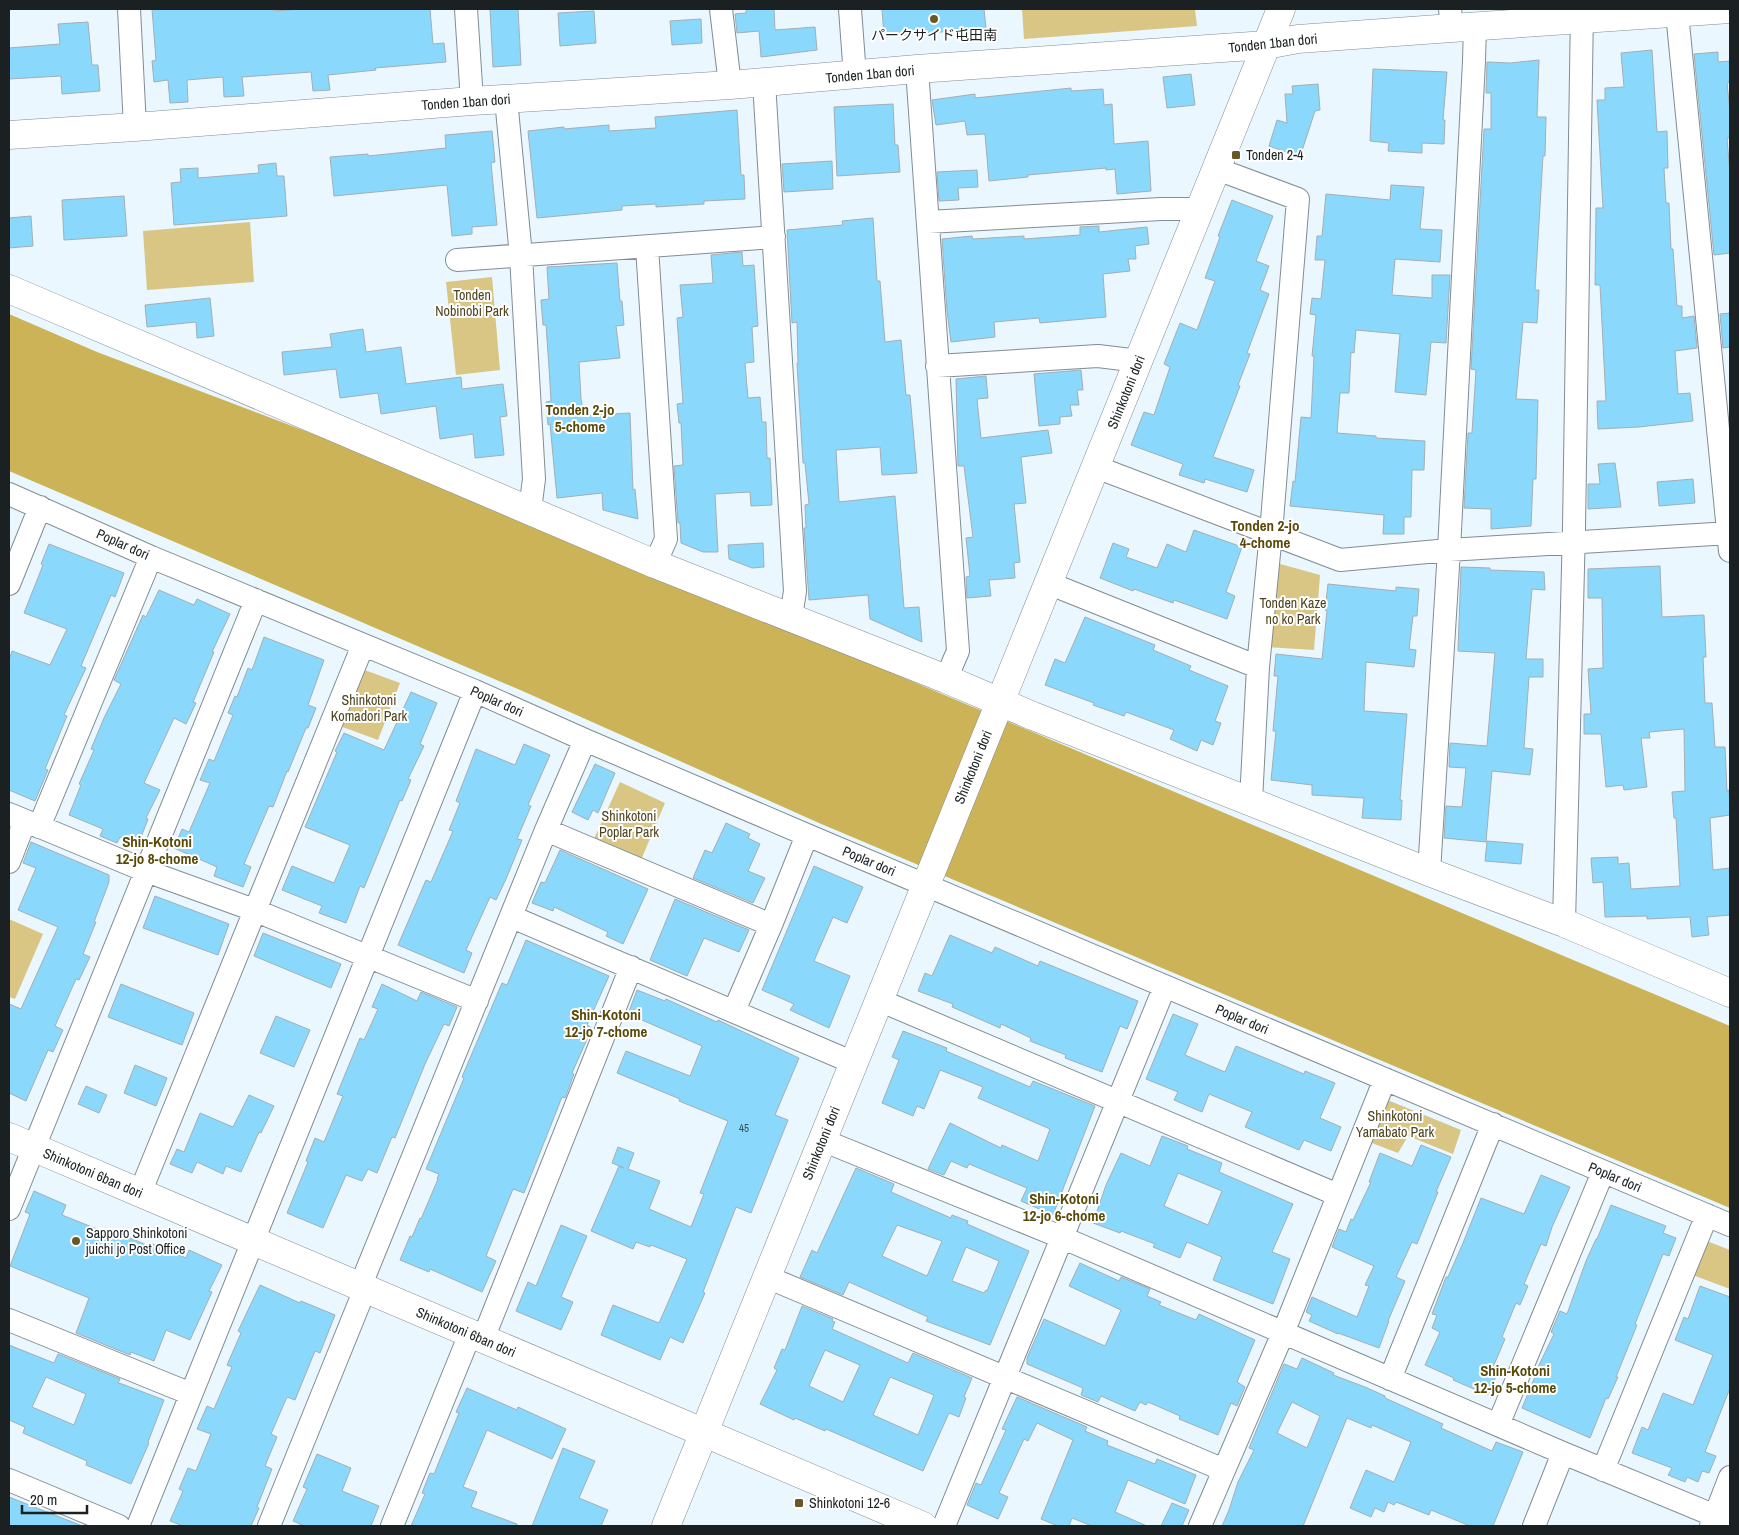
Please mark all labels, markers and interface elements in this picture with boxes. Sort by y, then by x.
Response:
marker: パークサイド屯田南 [928,13,940,25]
place label: パークサイド屯田南 [871,26,997,44]
street label: Tonden 1ban dori [1228,29,1318,57]
street label: Tonden 1ban dori [825,61,915,87]
street label: Tonden 1ban dori [421,90,511,114]
place label: Tonden 2-4 [1246,146,1304,164]
marker: Tonden 2-4 [1230,149,1242,161]
park label: Tonden Nobinobi Park [435,286,509,320]
street label: Shinkotoni dori [1103,353,1149,431]
district label: Tonden 2-jo 5-chome [546,399,614,437]
district label: Tonden 2-jo 4-chome [1231,515,1299,553]
street label: Poplar dori [94,524,152,564]
park label: Tonden Kaze no ko Park [1259,594,1327,628]
street label: Poplar dori [468,681,526,721]
park label: Shinkotoni Komadori Park [331,691,408,725]
street label: Shinkotoni dori [950,728,996,806]
park label: Shinkotoni Poplar Park [599,807,659,841]
district label: Shin-Kotoni 12-jo 8-chome [116,831,199,869]
street label: Poplar dori [840,842,898,880]
street label: Poplar dori [1213,1000,1271,1038]
district label: Shin-Kotoni 12-jo 7-chome [565,1004,648,1042]
street label: Shinkotoni dori [798,1104,844,1182]
park label: Shinkotoni Yamabato Park [1356,1107,1434,1141]
house number: 45 [739,1121,749,1135]
street label: Shinkotoni 6ban dori [40,1144,146,1202]
street label: Poplar dori [1586,1158,1644,1196]
district label: Shin-Kotoni 12-jo 6-chome [1023,1188,1106,1226]
place label: Sapporo Shinkotoni juichi jo Post Office [85,1224,188,1258]
marker: Sapporo Shinkotoni juichi jo Post Office [70,1235,82,1247]
street label: Shinkotoni 6ban dori [413,1303,519,1361]
district label: Shin-Kotoni 12-jo 5-chome [1474,1360,1557,1398]
scale bar [22,1482,88,1514]
text: 20 m [30,1489,57,1510]
place label: Shinkotoni 12-6 [809,1494,890,1512]
marker: Shinkotoni 12-6 [793,1497,805,1509]

